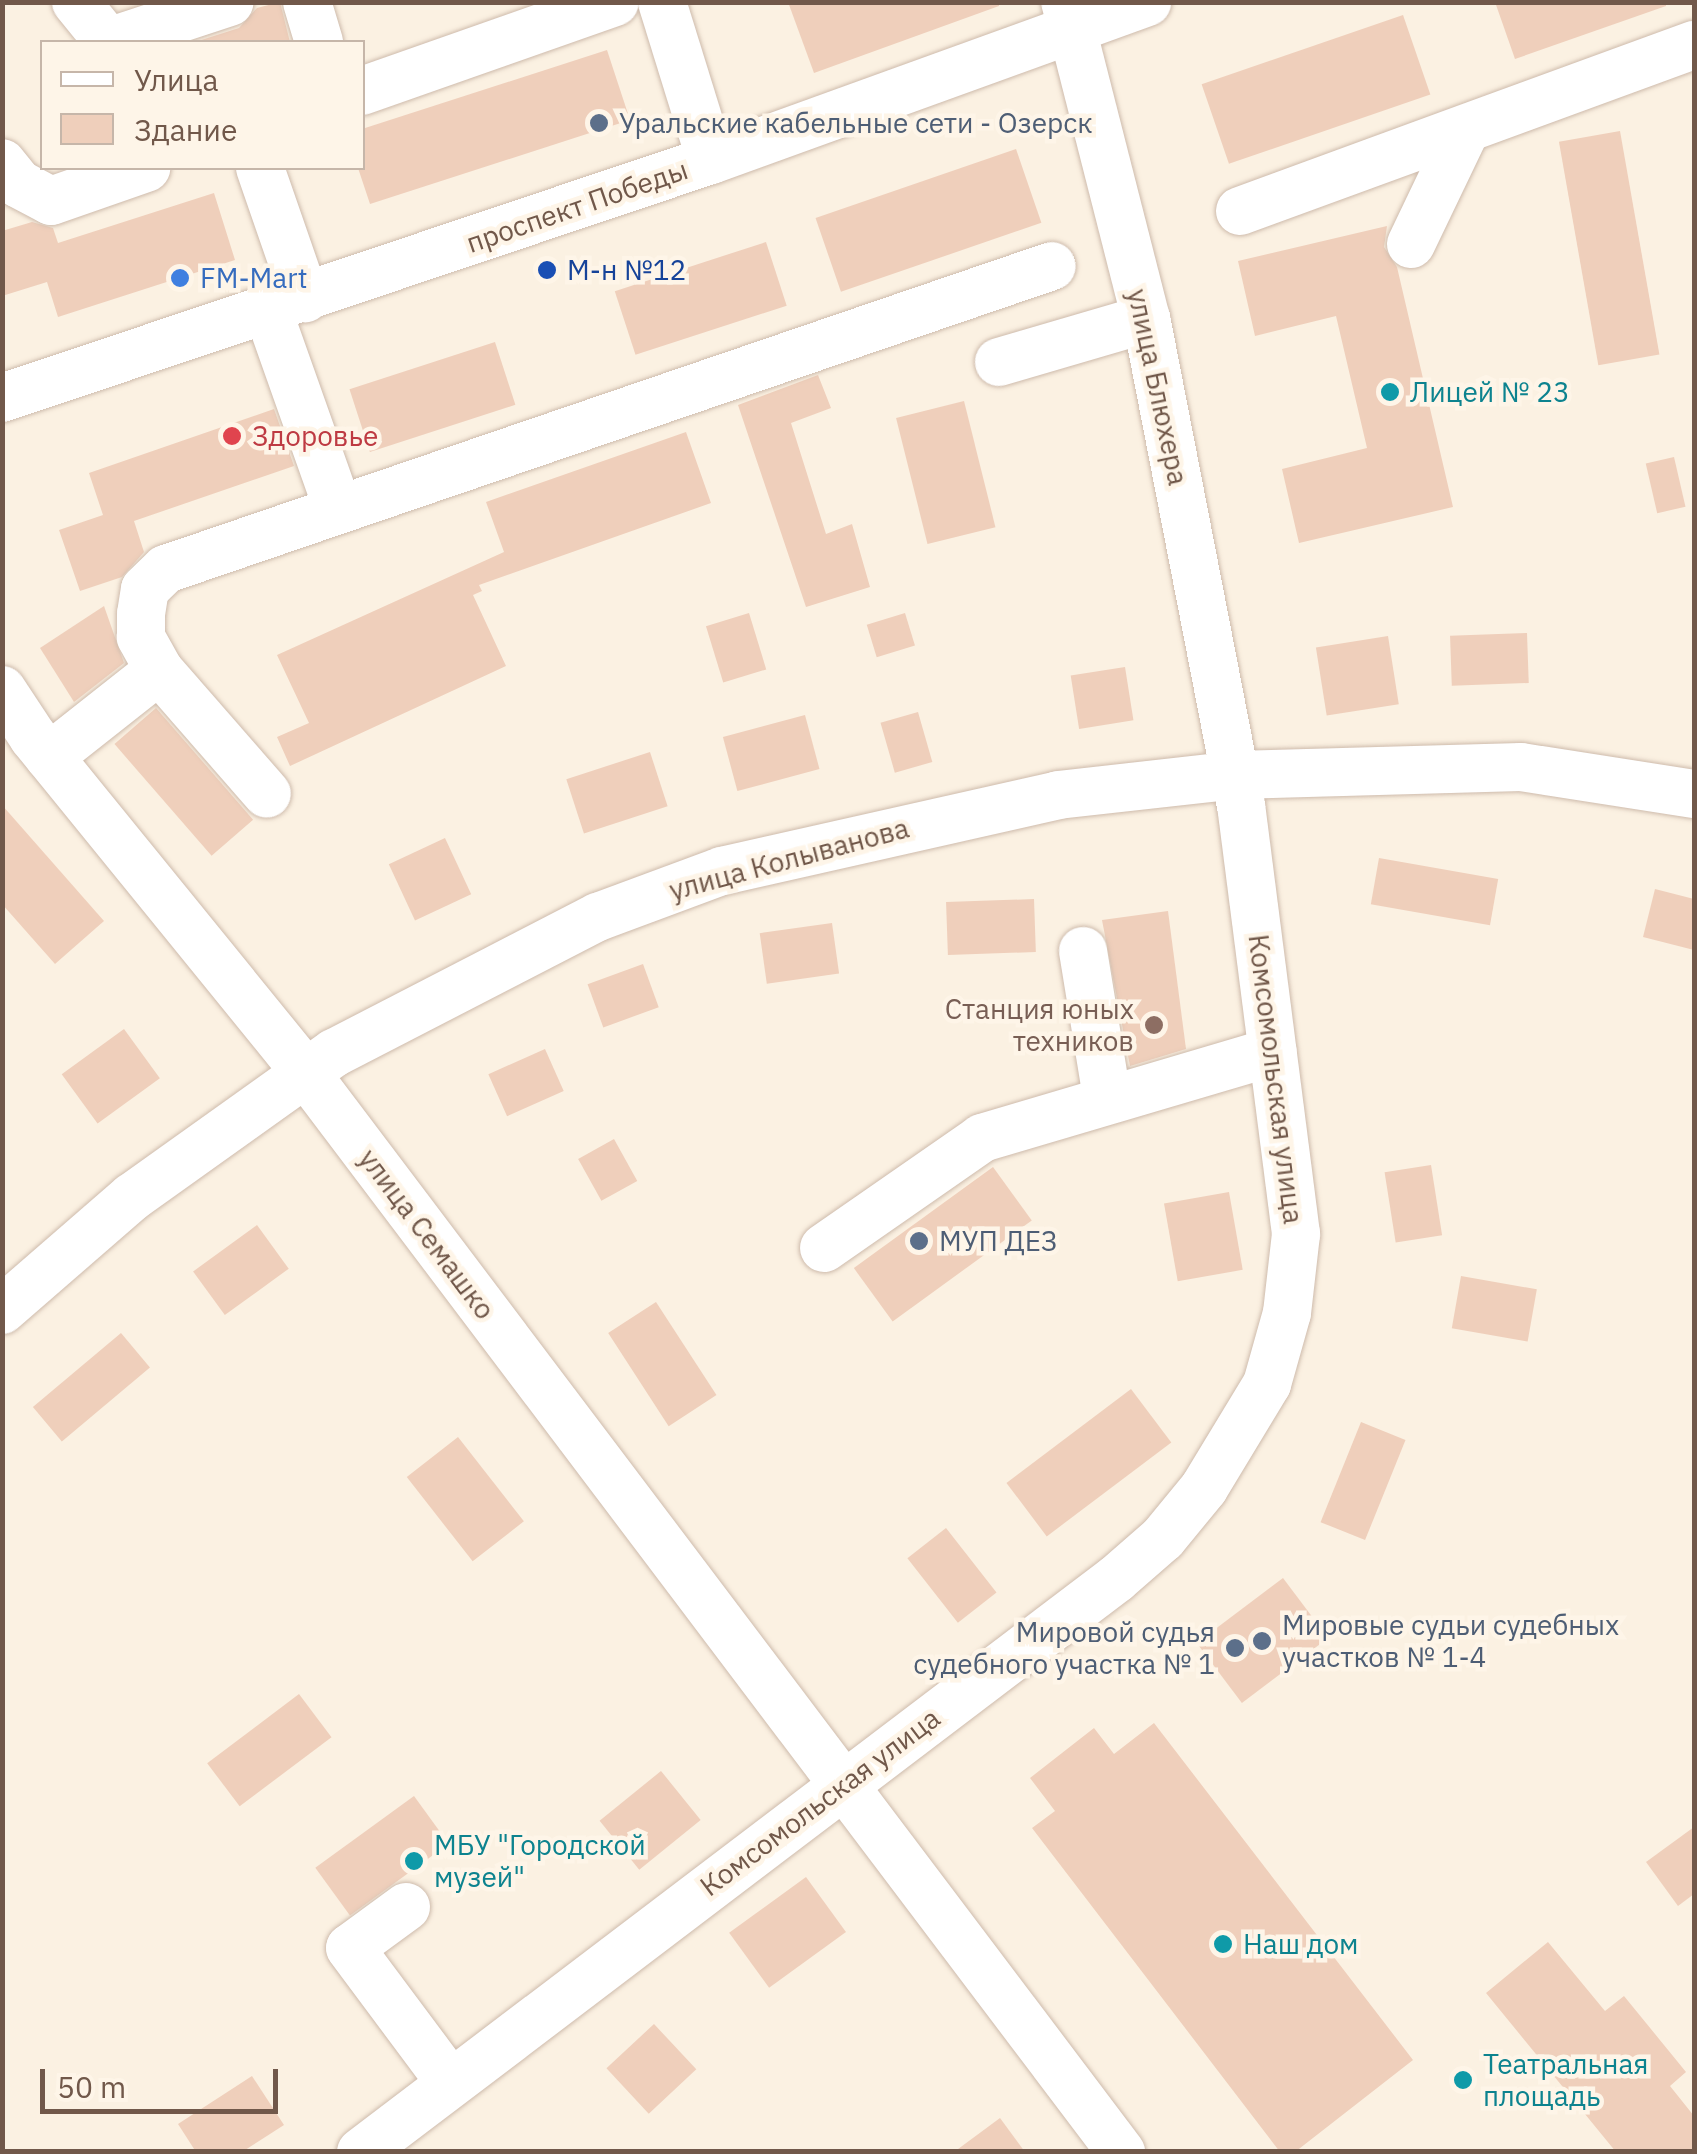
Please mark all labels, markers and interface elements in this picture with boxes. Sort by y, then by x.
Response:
legend [40,40,365,170]
text: Улица [134,60,219,99]
place label: Уральские кабельные сети - Озерск [619,106,1093,140]
text: Здание [134,110,237,149]
marker: Уральские кабельные сети - Озерск [588,112,610,134]
street label: проспект Победы [462,152,692,260]
place label: М-н №12 [567,253,686,287]
marker: М-н №12 [536,259,558,281]
place label: FM-Mart [200,261,307,295]
marker: FM-Mart [169,267,191,289]
street label: улица Блюхера [1121,286,1195,488]
place label: Лицей № 23 [1410,375,1570,409]
marker: Лицей № 23 [1379,381,1401,403]
place label: Здоровье [252,419,378,453]
marker: Здоровье [221,425,243,447]
street label: улица Колыванова [666,811,912,907]
street label: Комсомольская улица [1242,932,1310,1226]
place label: Станция юных техников [945,992,1134,1058]
marker: Станция юных техников [1143,1014,1165,1036]
street label: улица Семашко [352,1142,502,1326]
place label: МУП ДЕЗ [939,1224,1057,1258]
marker: МУП ДЕЗ [908,1230,930,1252]
place label: Мировые судьи судебных участков № 1-4 [1282,1608,1619,1674]
place label: Мировой судья судебного участка № 1 [913,1615,1215,1681]
marker: Мировые судьи судебных участков № 1-4 [1251,1630,1273,1652]
marker: Мировой судья судебного участка № 1 [1224,1637,1246,1659]
street label: Комсомольская улица [694,1701,946,1903]
place label: МБУ "Городской музей" [434,1828,646,1894]
marker: МБУ "Городской музей" [403,1850,425,1872]
place label: Наш дом [1243,1927,1359,1961]
marker: Наш дом [1212,1933,1234,1955]
place label: Театральная площадь [1483,2047,1648,2113]
scale bar [45,2049,282,2111]
text: 50 m [57,2067,126,2106]
marker: Театральная площадь [1452,2069,1474,2091]

